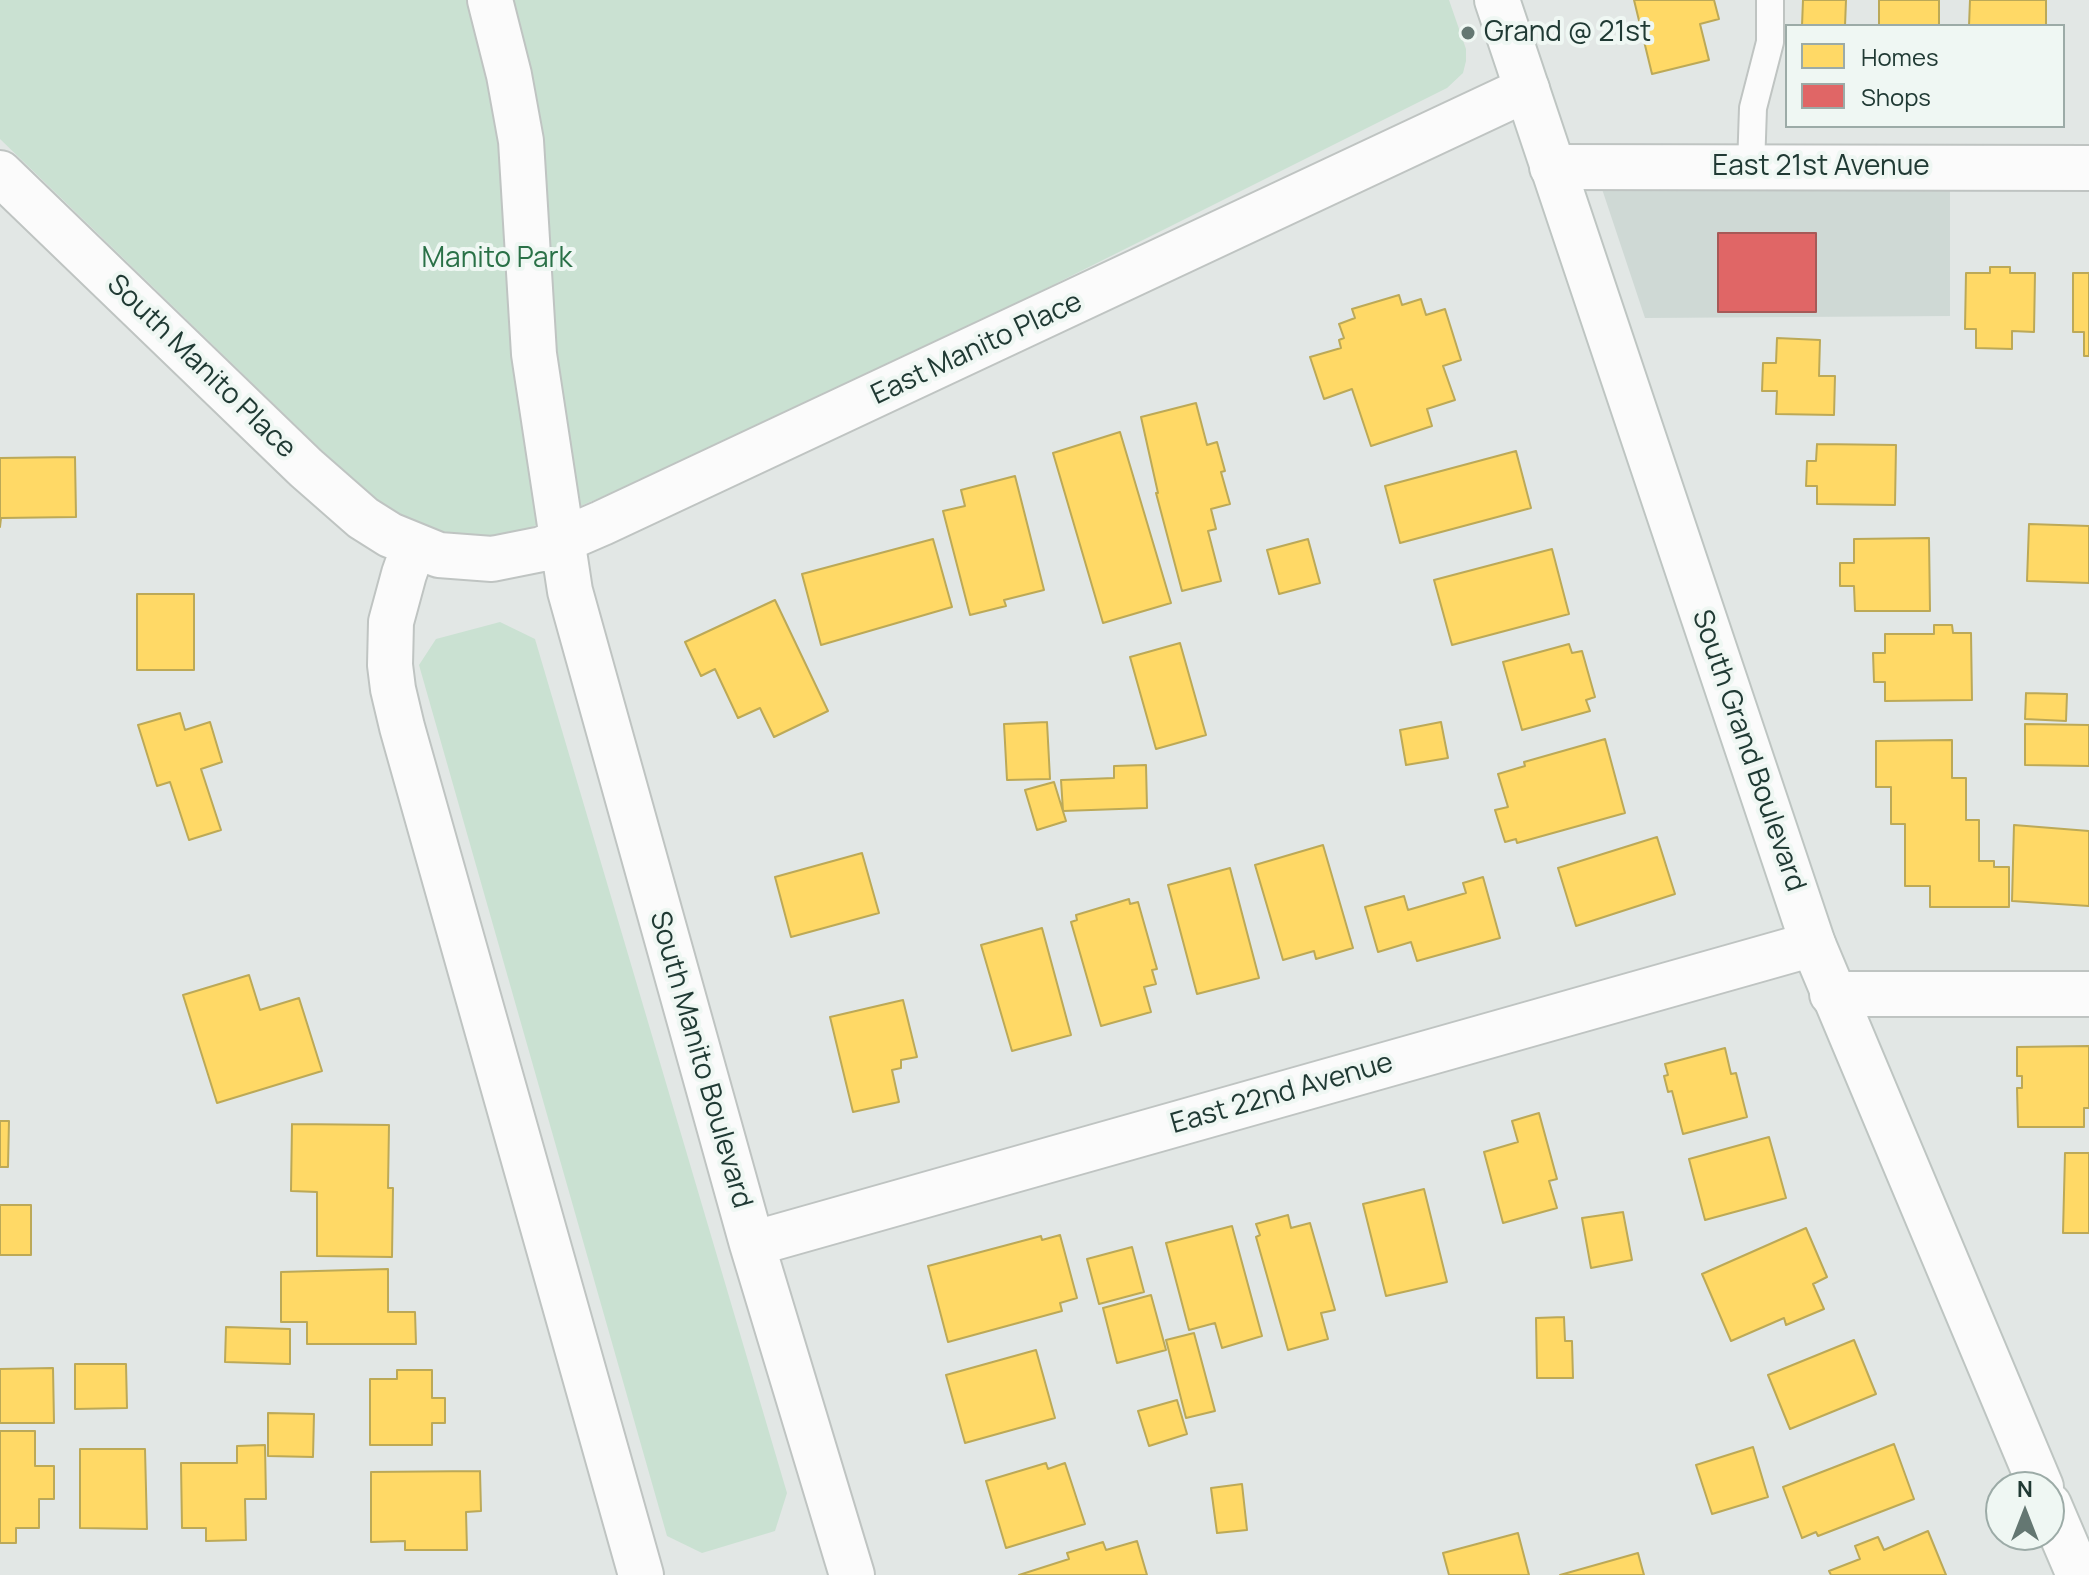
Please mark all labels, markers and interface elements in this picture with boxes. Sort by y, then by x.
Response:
place label: Grand @ 21st [1484,16,1651,50]
marker: Grand @ 21st [1459,24,1477,42]
legend [1785,24,2065,128]
text: Homes [1861,40,1939,73]
text: Shops [1861,80,1931,113]
street label: East 21st Avenue [1712,150,1930,184]
park label: Manito Park [422,242,572,276]
street label: South Manito Place [100,268,302,466]
street label: East Manito Place [866,285,1088,413]
street label: South Grand Boulevard [1684,606,1812,896]
street label: South Manito Boulevard [642,908,758,1212]
street label: East 22nd Avenue [1167,1046,1397,1142]
north arrow [1985,1471,2065,1551]
text: N [2017,1474,2033,1504]

